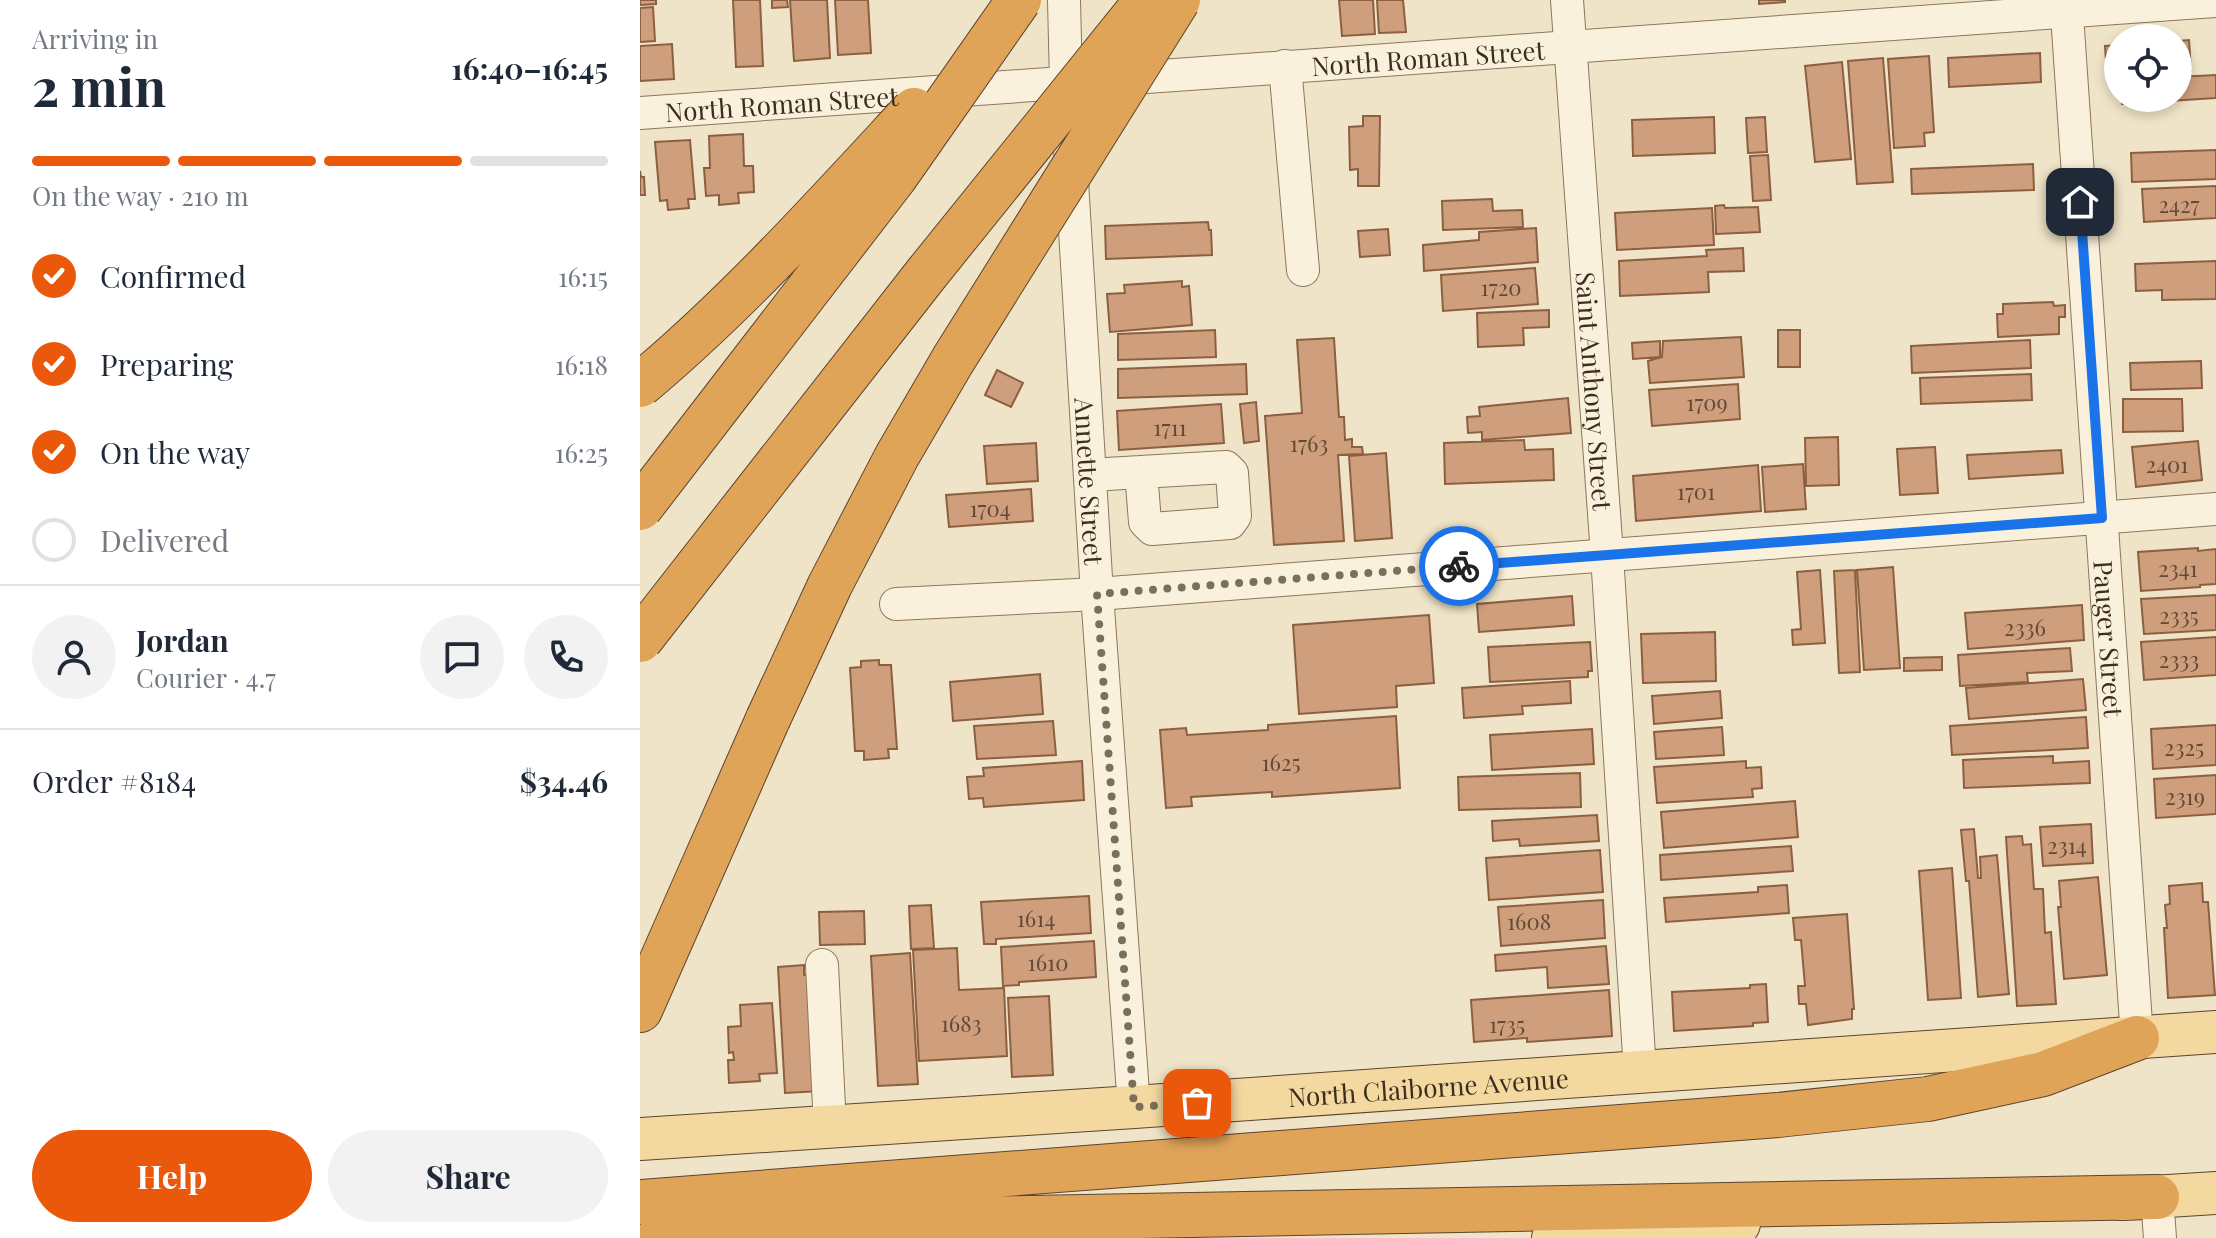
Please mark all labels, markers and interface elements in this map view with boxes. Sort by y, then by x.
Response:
text: Arriving in [32,21,158,56]
map controls [2104,24,2192,112]
button: locate [2104,24,2192,112]
street label: North Roman Street [1310,31,1547,83]
text: 16:40–16:45 [451,48,608,88]
text: 2 min [32,51,166,120]
street label: North Roman Street [664,77,900,129]
pin [2046,168,2114,236]
text: On the way · 210 m [32,178,249,213]
icon: home [2058,180,2102,224]
house number: 2427 [2159,189,2199,219]
icon: check [32,254,76,298]
text: Confirmed [100,256,246,296]
text: 16:15 [558,259,608,294]
street label: Saint Anthony Street [1569,270,1621,512]
house number: 1720 [1481,272,1521,302]
icon: check [32,342,76,386]
text: Preparing [100,344,233,384]
text: 16:18 [555,347,608,382]
house number: 1709 [1686,387,1728,417]
street label: Annette Street [1068,396,1113,567]
house number: 1711 [1153,412,1187,442]
house number: 1763 [1290,428,1328,458]
icon: check [32,430,76,474]
text: On the way [100,432,250,472]
text: 16:25 [555,435,608,470]
house number: 2401 [2146,449,2188,479]
house number: 1701 [1677,476,1715,506]
house number: 1704 [969,493,1011,523]
text: Delivered [100,520,229,560]
courier [1419,526,1499,606]
icon: bike [1437,544,1481,588]
house number: 2341 [2158,553,2198,583]
street label: Pauger Street [2087,559,2133,719]
house number: 2335 [2159,600,2199,630]
house number: 2336 [2004,612,2046,642]
button: person [32,615,116,699]
button: chat [420,615,504,699]
button: phone [524,615,608,699]
text: Jordan [136,620,229,660]
house number: 2333 [2159,644,2199,674]
text: Courier · 4.7 [136,660,276,695]
house number: 2325 [2164,732,2204,762]
house number: 1625 [1261,747,1301,777]
text: Order #8184 [32,761,196,801]
text: $34.46 [520,761,608,801]
house number: 2319 [2165,781,2205,811]
house number: 2314 [2047,830,2087,860]
house number: 1614 [1017,903,1055,933]
house number: 1608 [1507,906,1551,936]
house number: 1610 [1028,947,1068,977]
house number: 1683 [941,1008,981,1038]
house number: 1735 [1489,1009,1525,1039]
street label: North Claiborne Avenue [1287,1059,1570,1114]
pin [1163,1069,1231,1137]
icon: bag [1175,1081,1219,1125]
button: Help [32,1130,312,1222]
button: Share [328,1130,608,1222]

